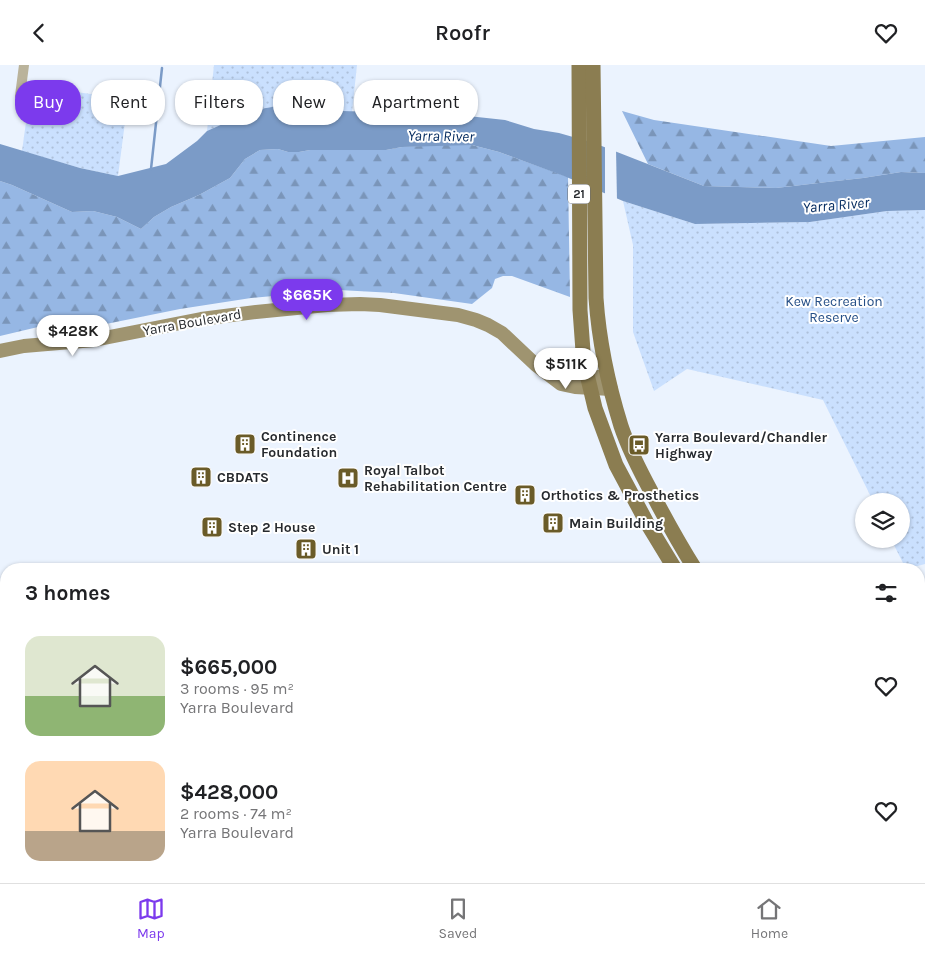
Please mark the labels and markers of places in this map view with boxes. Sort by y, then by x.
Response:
pin: $665K [272,279,342,321]
pin: $428K [38,315,108,357]
pin: $511K [531,347,601,390]
place label: Continence Foundation [261,428,337,461]
place label: Yarra Boulevard/Chandler Highway [655,429,827,462]
building icon: Continence Foundation [233,432,257,456]
bus stop icon: Yarra Boulevard/Chandler Highway [627,433,651,457]
place label: Royal Talbot Rehabilitation Centre [364,462,507,495]
building icon: CBDATS [189,465,213,489]
hospital icon: Royal Talbot Rehabilitation Centre [336,466,360,490]
place label: CBDATS [217,469,269,486]
building icon: Orthotics & Prosthetics [513,483,537,507]
place label: Orthotics & Prosthetics [541,487,699,504]
building icon: Main Building [541,511,565,535]
building icon: Step 2 House [200,515,224,539]
place label: Main Building [569,515,663,532]
place label: Step 2 House [228,519,315,536]
building icon: Unit 1 [294,537,318,561]
place label: Unit 1 [322,541,359,558]

